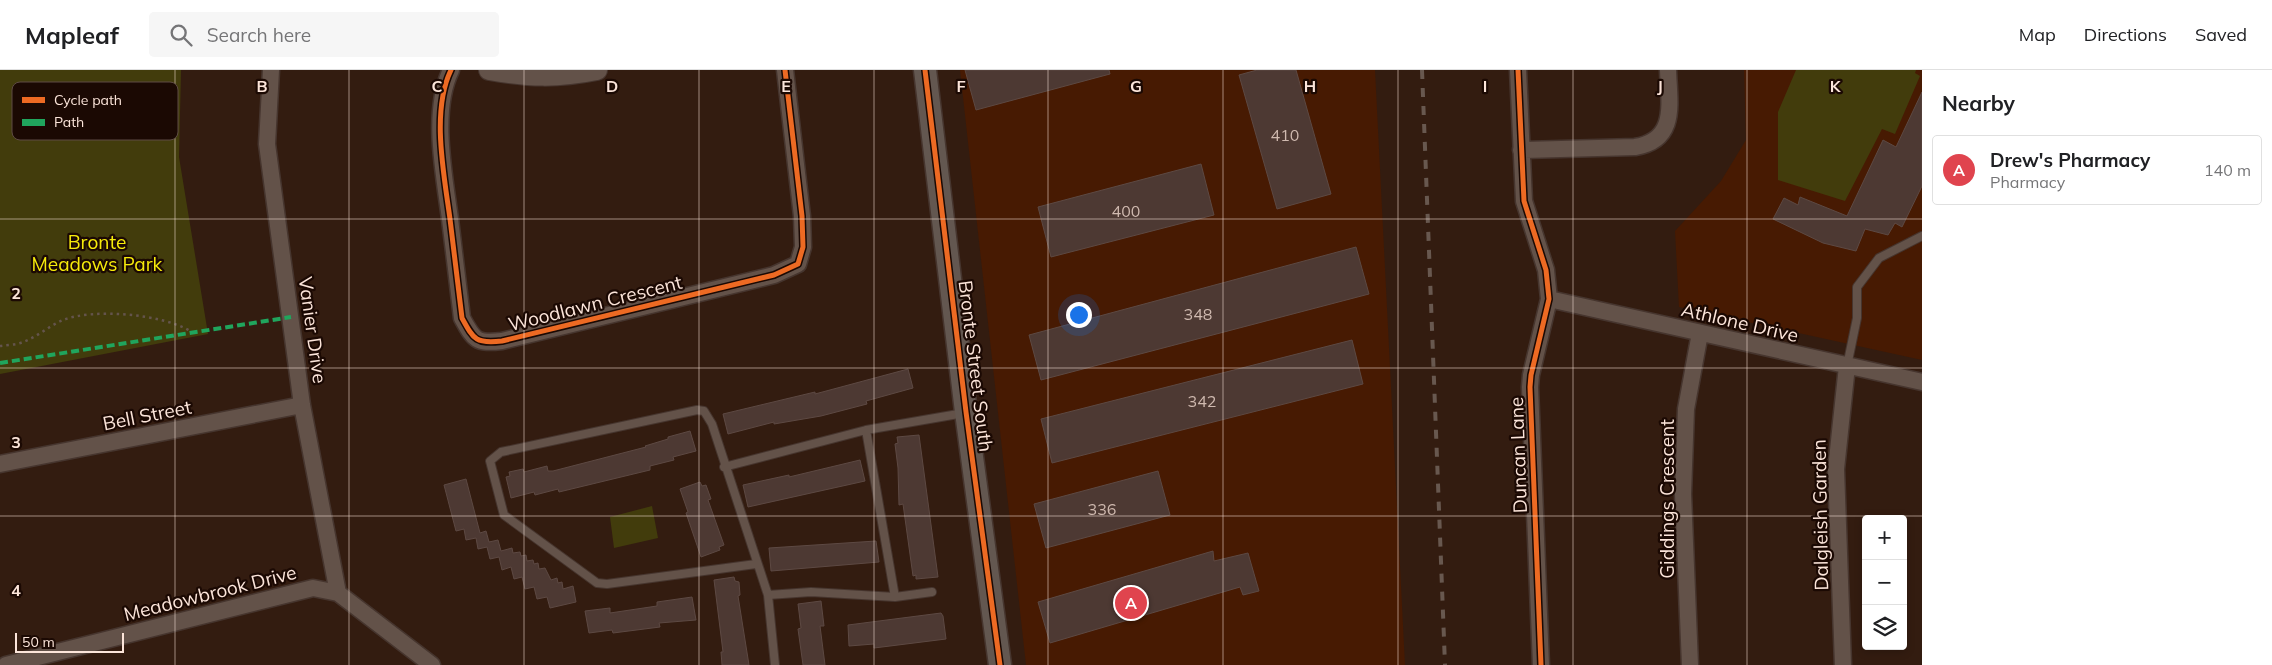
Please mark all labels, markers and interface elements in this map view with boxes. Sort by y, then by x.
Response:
search box [149,12,499,57]
text: Mapleaf [25,20,119,50]
icon: search [167,21,195,49]
text: Search here [207,23,311,47]
text: Map [2019,23,2056,46]
text: Directions [2084,23,2167,46]
text: Saved [2195,23,2247,46]
text: B [256,76,268,96]
text: C [432,76,443,96]
text: D [606,76,618,96]
text: E [781,76,791,96]
text: F [956,76,966,96]
text: G [1130,76,1142,96]
text: H [1304,76,1316,96]
text: I [1483,76,1487,96]
text: J [1657,76,1663,96]
text: K [1830,76,1842,96]
legend [12,82,178,140]
text: Nearby [1942,90,2015,116]
text: Cycle path [54,91,122,109]
text: Path [54,113,84,131]
house number: 410 [1271,125,1299,145]
text: Drew's Pharmacy [1990,148,2150,172]
text: A [1953,160,1965,180]
text: 140 m [2204,160,2251,180]
text: Pharmacy [1990,172,2065,192]
house number: 400 [1112,201,1140,221]
park label: Bronte Meadows Park [32,230,163,276]
street label: Woodlawn Crescent [506,270,685,336]
street label: Vanier Drive [294,275,332,385]
street label: Bronte Street South [954,279,998,453]
text: 2 [11,283,21,303]
street label: Athlone Drive [1679,297,1801,347]
your location [1066,302,1092,328]
house number: 348 [1184,304,1212,324]
house number: 342 [1188,391,1216,411]
street label: Bell Street [101,395,194,435]
street label: Duncan Lane [1504,396,1532,514]
street label: Giddings Crescent [1655,419,1679,579]
text: 3 [11,432,21,452]
street label: Dalgleish Garden [1807,439,1833,591]
house number: 336 [1088,499,1116,519]
map controls [1862,515,1907,650]
button: + [1862,515,1907,560]
street label: Meadowbrook Drive [121,560,299,626]
button: − [1862,560,1907,605]
text: 4 [11,580,21,600]
pin: A [1115,584,1147,622]
button: layers [1862,605,1907,650]
scale bar [15,630,124,653]
text: 50 m [22,633,55,651]

